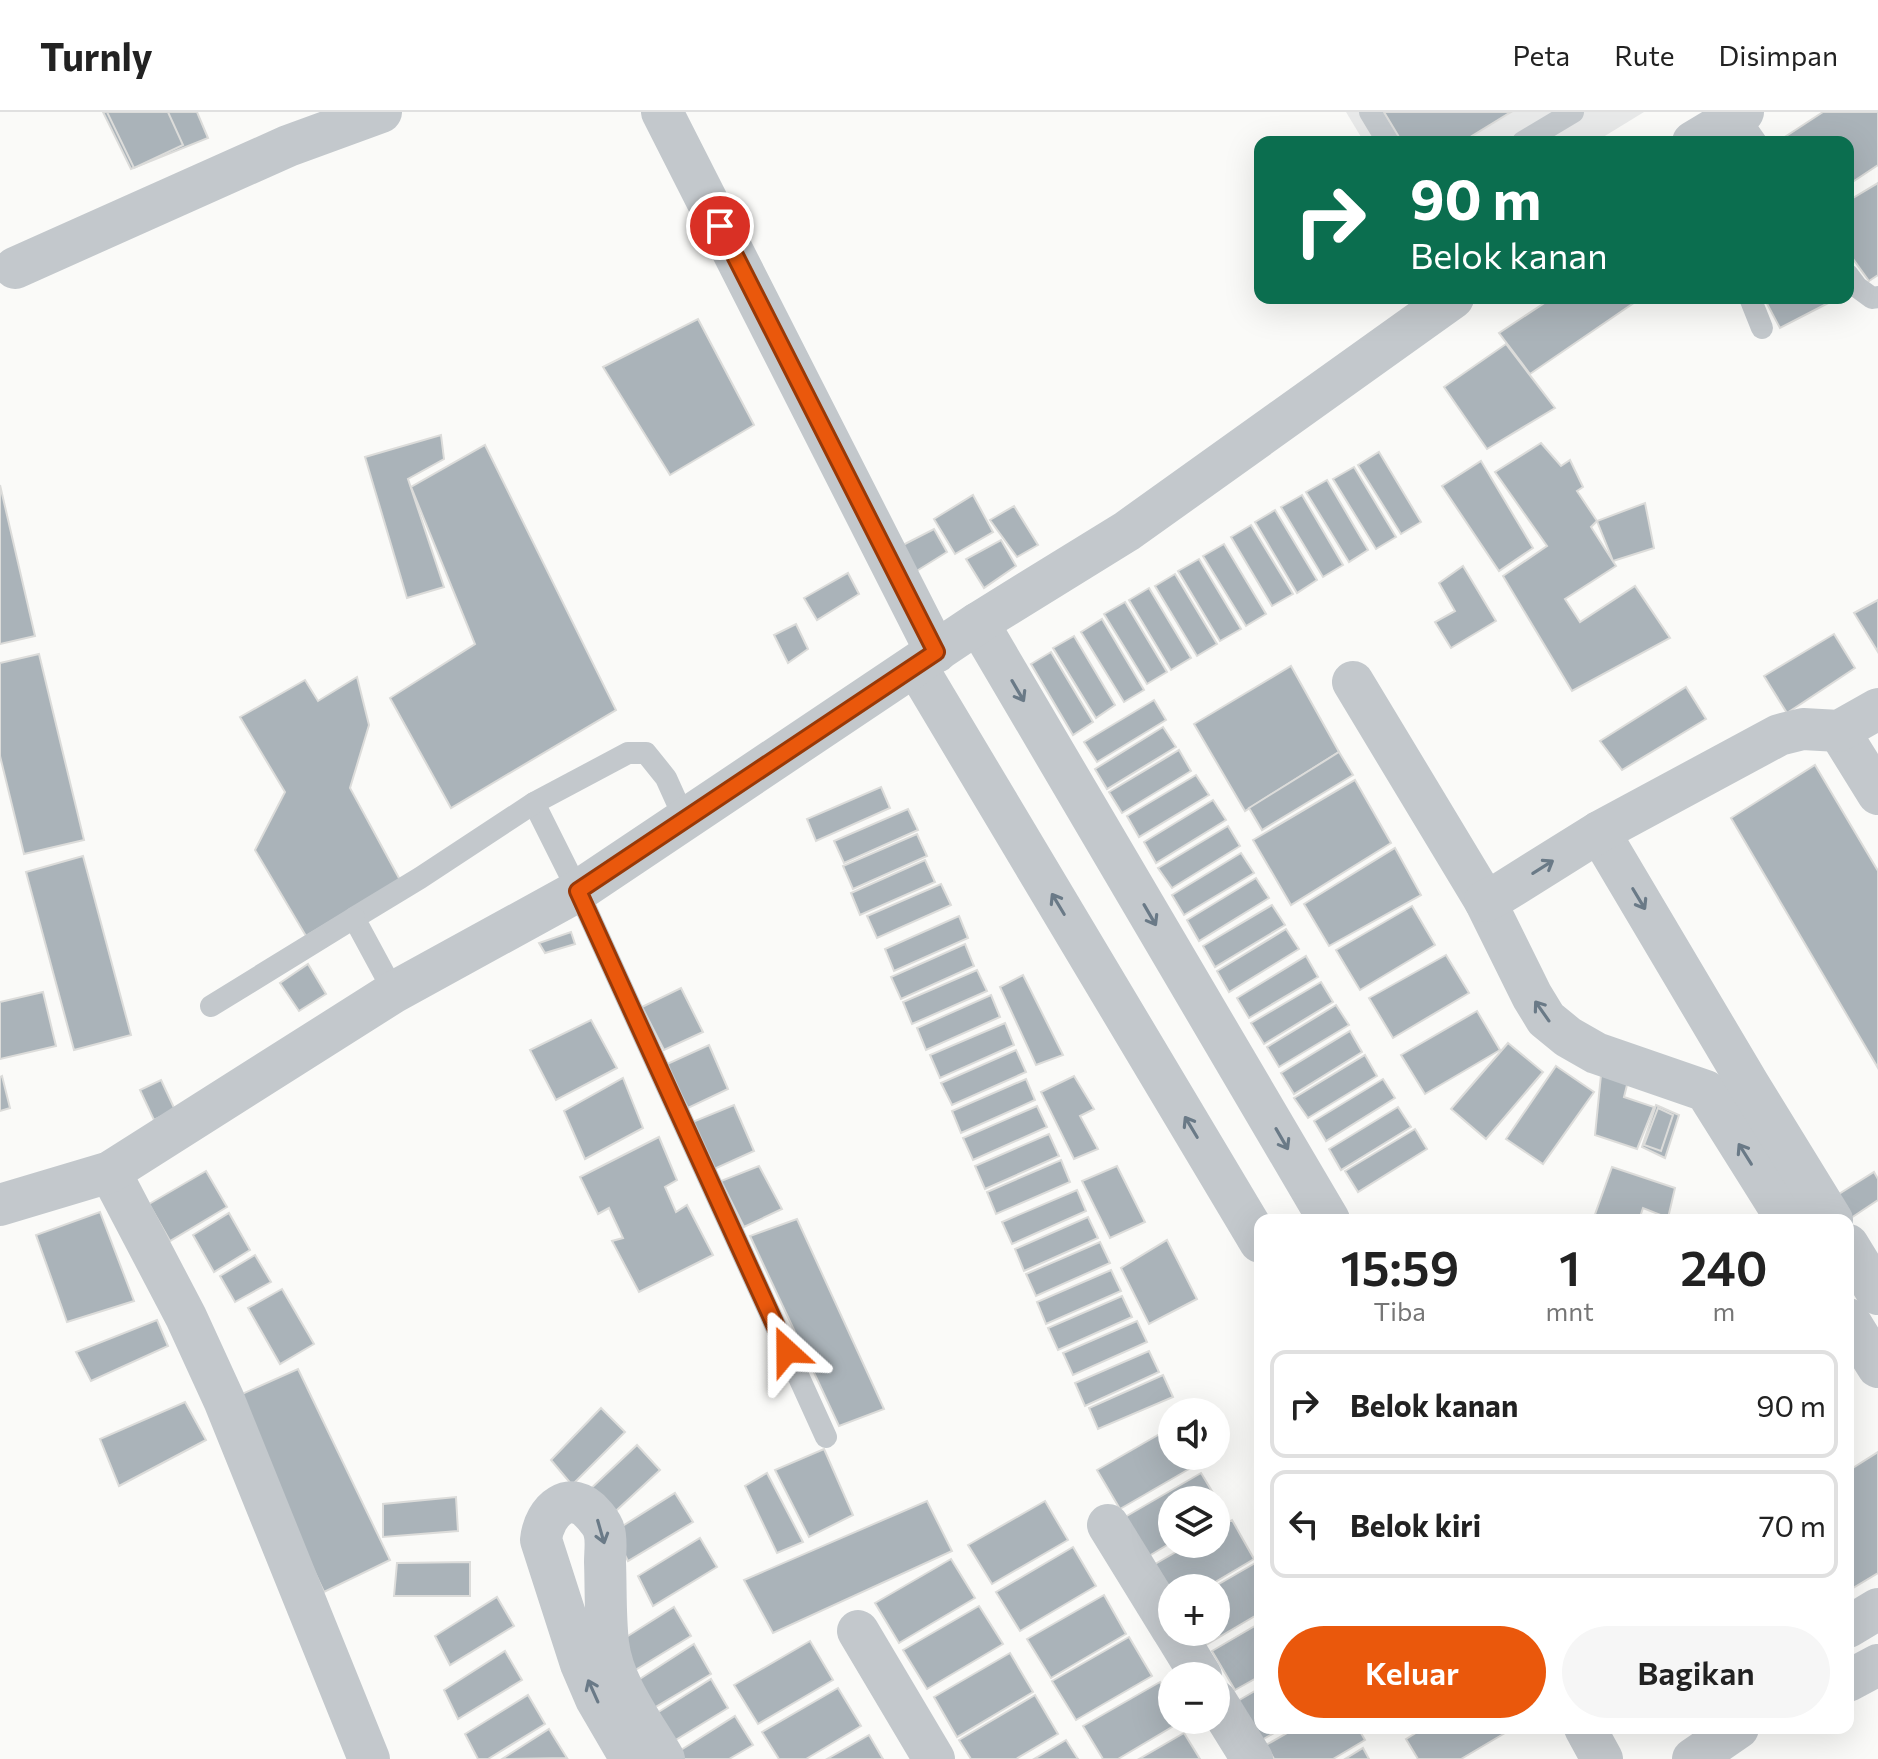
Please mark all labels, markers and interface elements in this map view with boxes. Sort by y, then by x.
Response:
text: Turnly [40,32,153,79]
text: Peta [1512,38,1570,72]
text: Rute [1614,38,1675,72]
text: Disimpan [1719,38,1838,72]
text: 90 m [1410,163,1541,232]
icon: right [1278,168,1382,272]
pin [686,192,754,260]
icon: arrive [698,204,742,248]
text: Belok kanan [1410,232,1608,276]
one-way arrow [1010,679,1026,702]
one-way arrow [1531,859,1554,875]
one-way arrow [1631,887,1647,910]
one-way arrow [1050,893,1066,916]
one-way arrow [1142,903,1158,926]
one-way arrow [1534,1000,1551,1023]
one-way arrow [1183,1116,1199,1139]
one-way arrow [1274,1127,1290,1150]
one-way arrow [1737,1143,1753,1166]
text: 15:59 [1340,1237,1459,1296]
text: 1 [1559,1237,1580,1296]
text: 240 [1680,1237,1768,1296]
text: Tiba [1374,1295,1426,1326]
text: mnt [1546,1295,1594,1326]
text: m [1713,1295,1735,1326]
position arrow [745,1309,829,1393]
icon: right [1282,1382,1326,1426]
text: Belok kanan [1350,1386,1518,1423]
text: 90 m [1756,1386,1826,1423]
map controls [1158,1398,1230,1734]
button: sound [1158,1398,1230,1470]
button: layers [1158,1486,1230,1558]
icon: left [1282,1502,1326,1546]
text: Belok kiri [1350,1506,1481,1543]
text: 70 m [1759,1506,1826,1543]
one-way arrow [595,1519,610,1545]
button: + [1158,1574,1230,1646]
button: Keluar [1278,1626,1546,1718]
button: Bagikan [1562,1626,1830,1718]
button: − [1158,1662,1230,1734]
one-way arrow [585,1679,600,1703]

